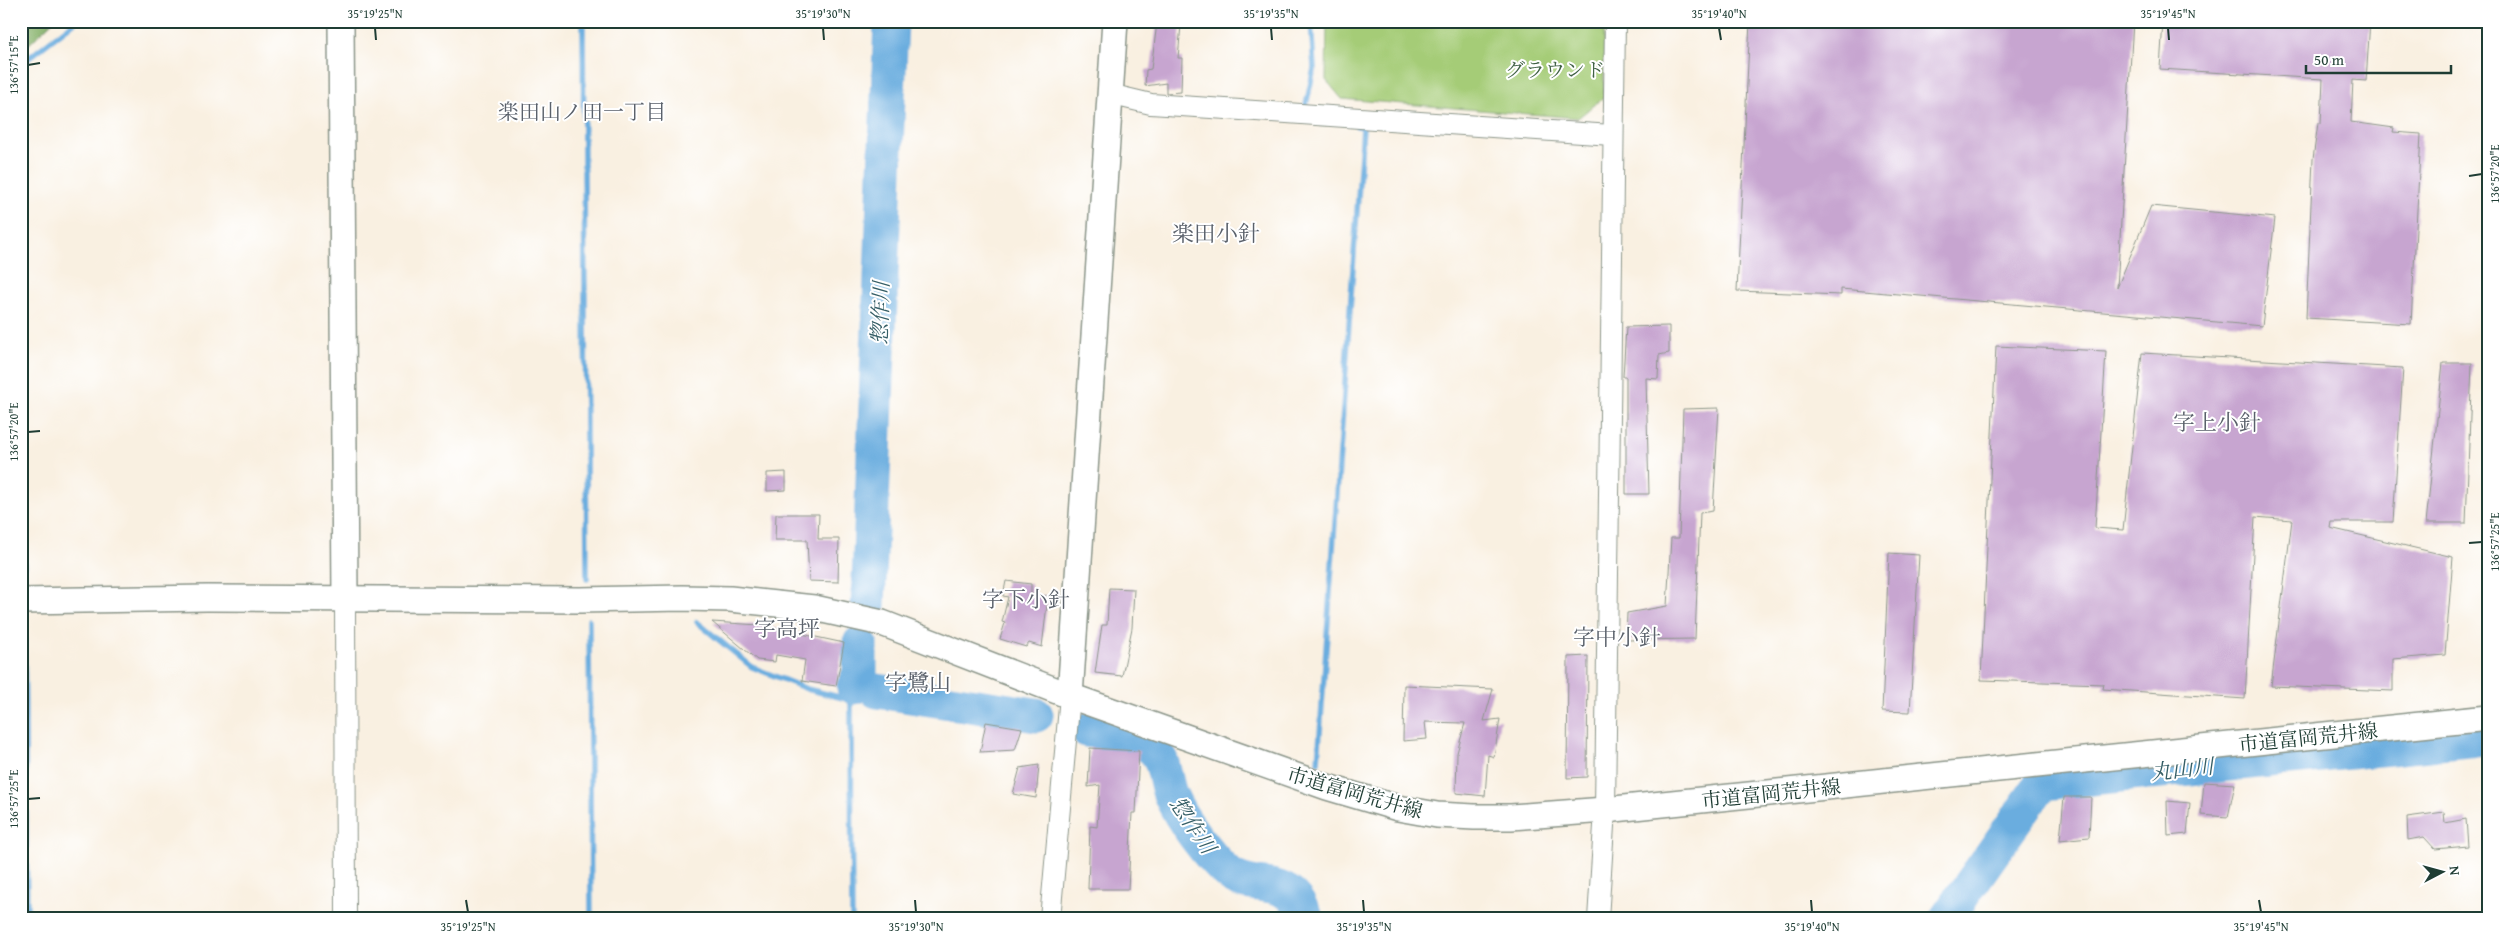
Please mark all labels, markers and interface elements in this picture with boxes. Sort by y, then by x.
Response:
text: 35°19'25"N [347,5,403,22]
text: 35°19'30"N [795,5,851,22]
text: 35°19'35"N [1243,5,1299,22]
text: 35°19'40"N [1691,5,1747,22]
text: 35°19'45"N [2140,5,2196,22]
text: 136°57'15"E [5,35,22,95]
scale bar [2306,42,2452,74]
text: 50 m [2314,49,2345,70]
park label: グラウンド [1505,55,1605,84]
district label: 楽田山ノ田一丁目 [498,96,666,127]
text: 136°57'20"E [2486,144,2503,204]
district label: 楽田小針 [1172,217,1260,249]
water label: 惣作川 [863,279,897,345]
text: 136°57'20"E [5,402,22,462]
district label: 字上小針 [2173,406,2261,438]
text: 136°57'25"E [2486,512,2503,572]
district label: 字下小針 [982,583,1070,615]
district label: 字高坪 [754,612,820,644]
district label: 字中小針 [1573,621,1661,653]
district label: 字鷺山 [885,666,951,698]
street label: 市道富岡荒井線 [2237,715,2379,759]
water label: 丸山川 [2149,750,2217,788]
street label: 市道富岡荒井線 [1284,759,1426,825]
text: 136°57'25"E [5,769,22,829]
street label: 市道富岡荒井線 [1700,771,1842,815]
water label: 惣作川 [1163,790,1225,861]
north arrow [2416,848,2466,898]
text: N [2444,865,2465,877]
text: 35°19'25"N [440,918,496,935]
text: 35°19'30"N [888,918,944,935]
text: 35°19'35"N [1336,918,1392,935]
text: 35°19'40"N [1784,918,1840,935]
text: 35°19'45"N [2233,918,2289,935]

